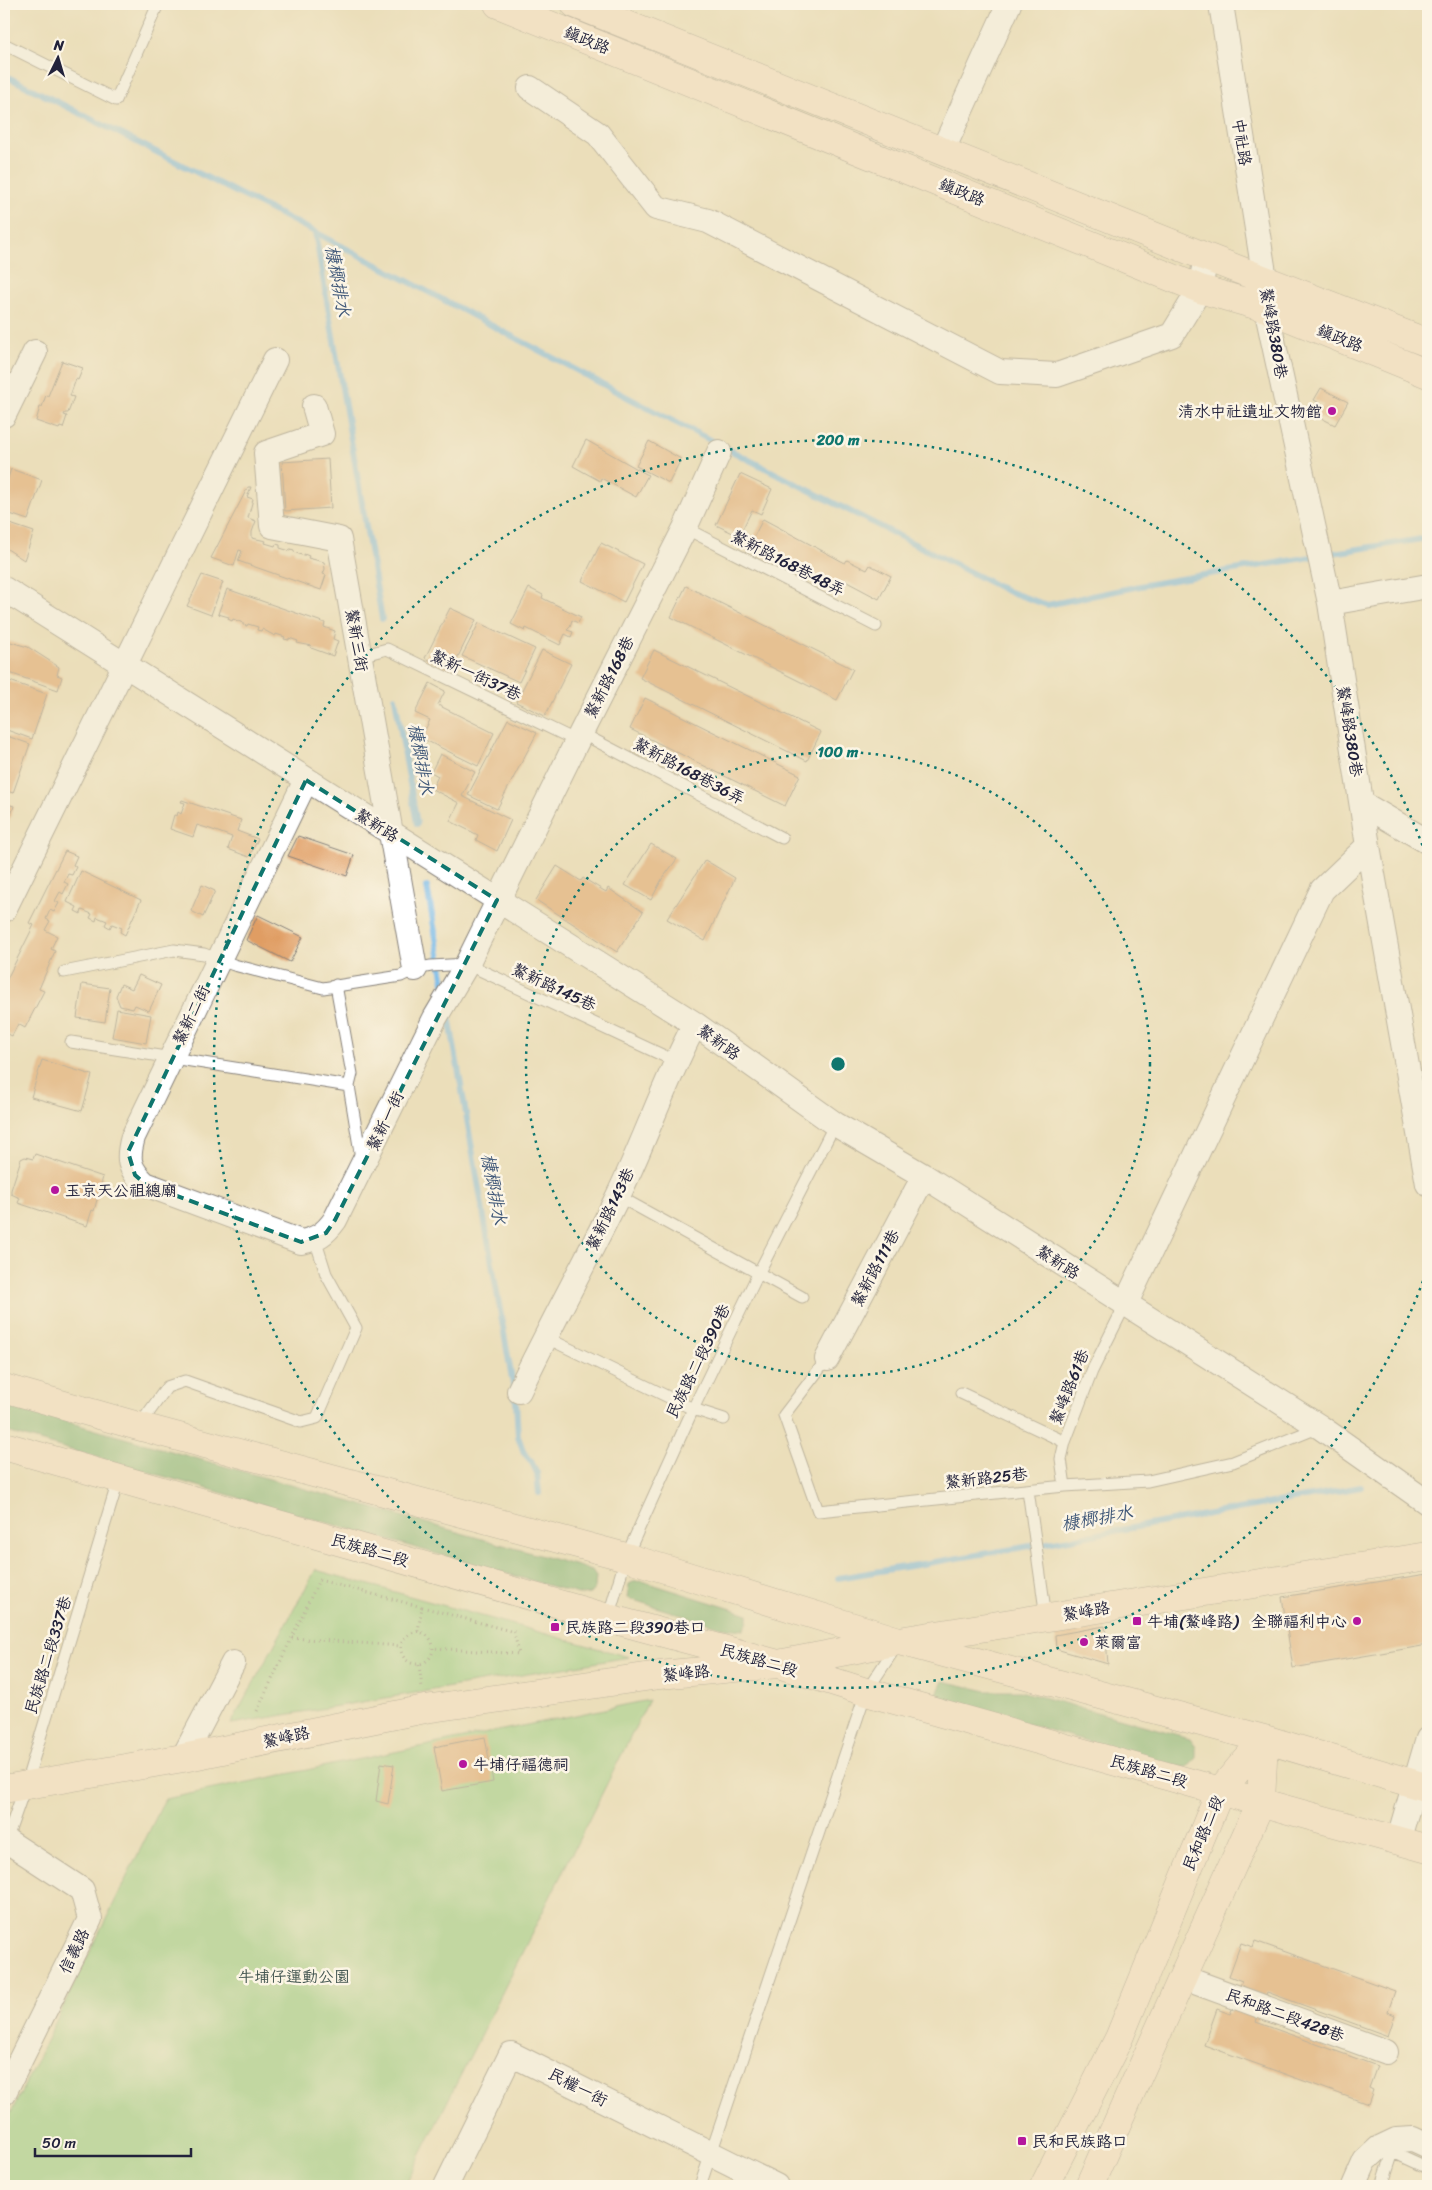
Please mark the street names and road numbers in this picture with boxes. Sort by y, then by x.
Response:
street label: 鎮政路 [559,18,615,62]
street label: 中社路 [1224,116,1260,168]
street label: 鎮政路 [934,170,990,214]
street label: 鰲峰路380巷 [1252,285,1296,381]
street label: 鎮政路 [1312,316,1368,360]
street label: 鰲新路168巷48弄 [726,522,850,604]
street label: 鰲新三街 [337,606,377,674]
street label: 鰲新路168巷 [576,630,642,724]
street label: 鰲新一街37巷 [425,641,527,709]
street label: 鰲峰路380巷 [1328,683,1372,779]
street label: 鰲新路168巷36弄 [628,729,750,813]
street label: 鰲新路 [349,800,405,850]
street label: 鰲新路145巷 [507,955,601,1019]
street label: 鰲新二街 [164,980,218,1050]
street label: 鰲新路 [691,1016,747,1068]
street label: 鰲新一街 [358,1086,412,1156]
street label: 鰲新路143巷 [577,1162,643,1256]
street label: 鰲新路111巷 [842,1224,908,1312]
street label: 鰲新路 [1030,1237,1086,1287]
street label: 民族路二段390巷 [658,1299,738,1423]
street label: 鰲峰路61巷 [1041,1345,1097,1429]
street label: 鰲新路25巷 [943,1459,1029,1497]
street label: 民族路二段 [328,1525,412,1575]
street label: 民族路二段337巷 [16,1592,80,1718]
street label: 鰲峰路 [1060,1593,1112,1629]
street label: 民族路二段 [717,1635,801,1685]
street label: 鰲峰路 [661,1656,711,1690]
street label: 鰲峰路 [260,1718,312,1756]
street label: 民族路二段 [1107,1746,1191,1796]
street label: 民和路二段 [1174,1791,1232,1875]
street label: 信義路 [50,1923,98,1979]
street label: 民和路二段428巷 [1221,1980,1349,2050]
street label: 民權一街 [543,2060,613,2114]

